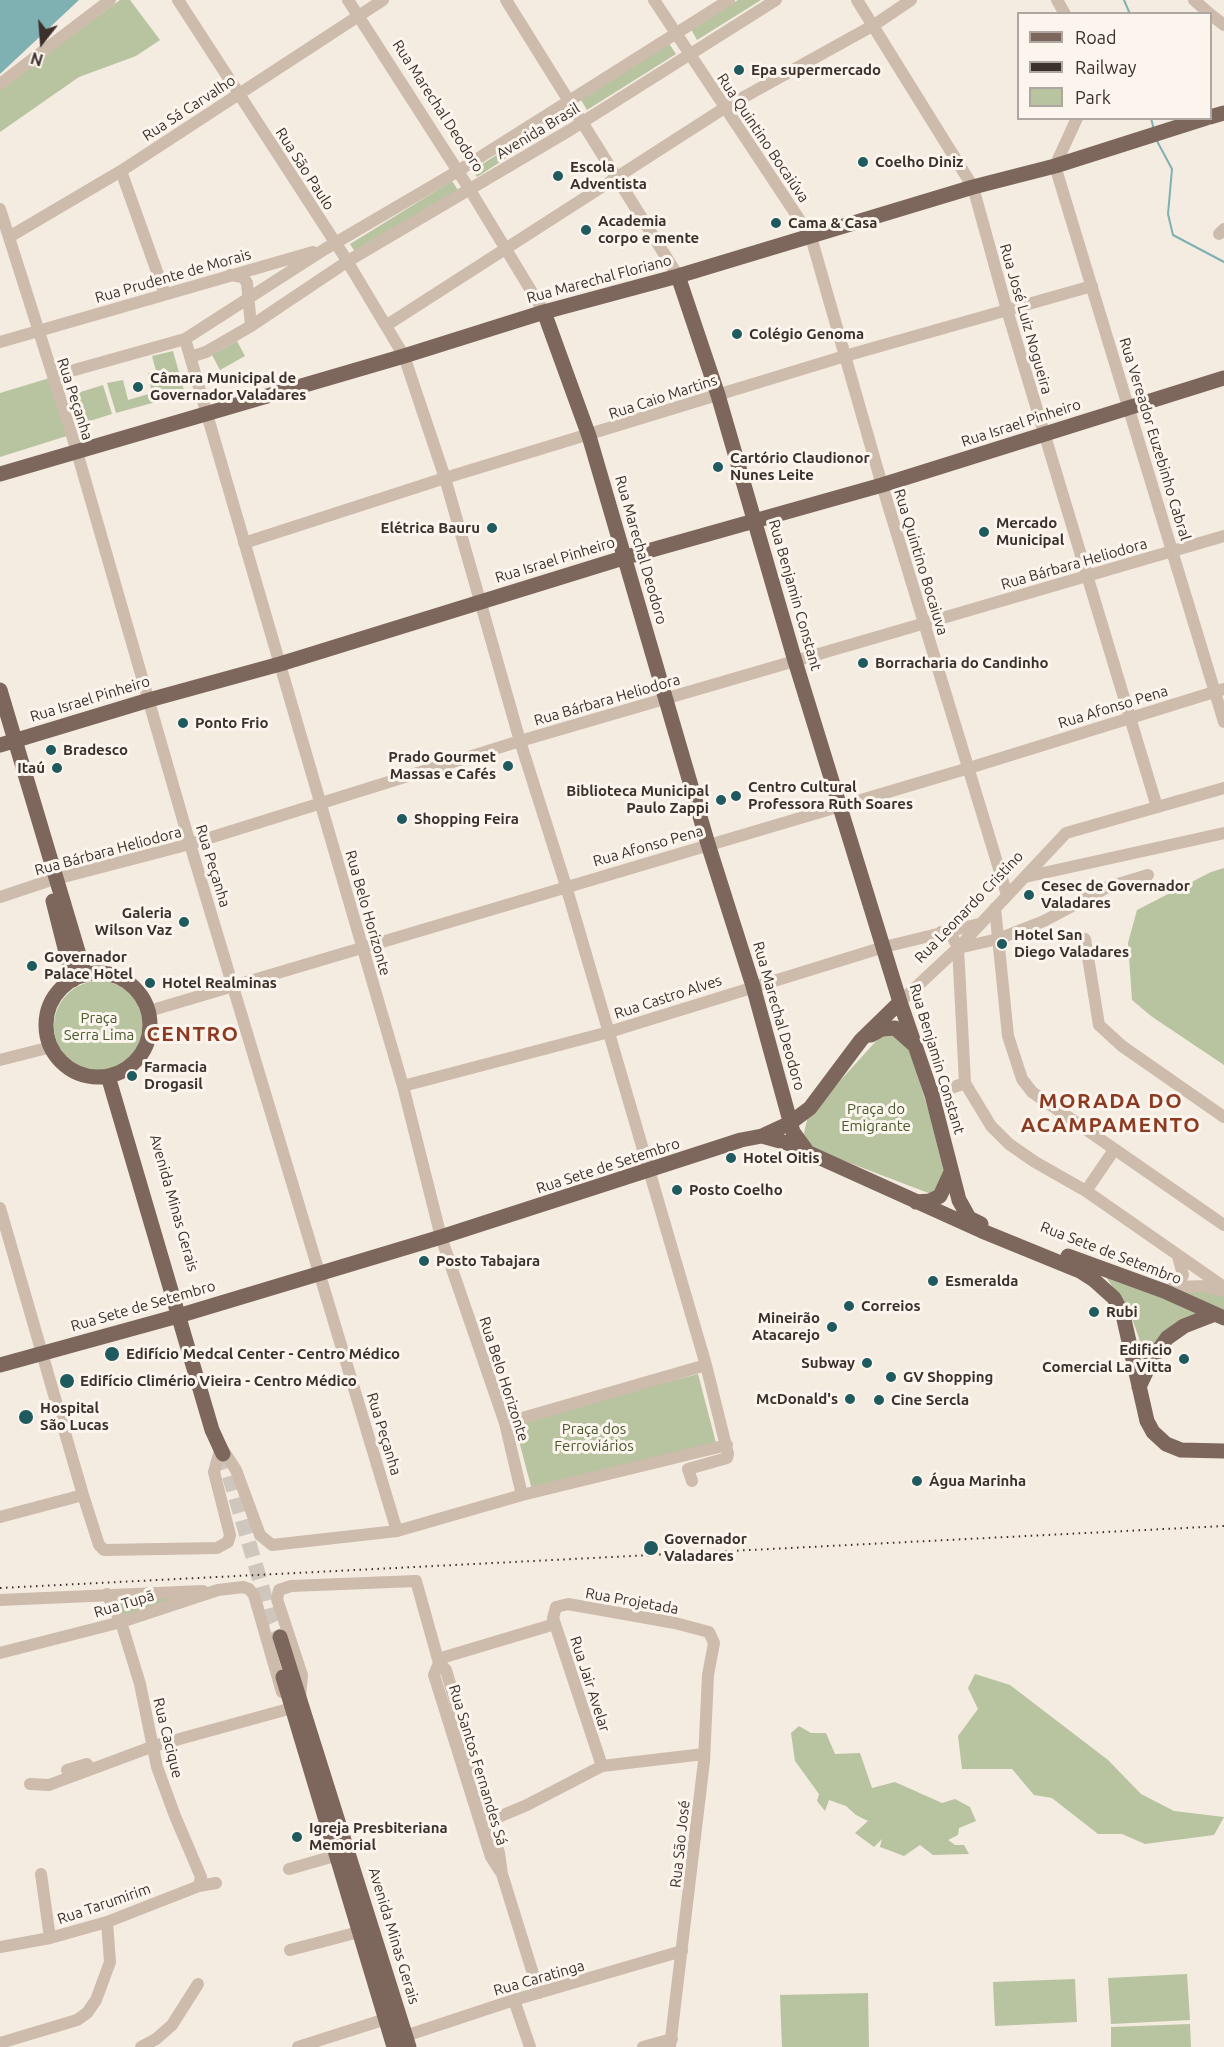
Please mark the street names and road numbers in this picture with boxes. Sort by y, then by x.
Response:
street label: Rua Marechal Deodoro [389,37,487,175]
street label: Rua Quintino Bocaiúva [713,70,813,206]
street label: Rua Sá Carvalho [139,71,239,145]
street label: Avenida Brasil [493,99,583,163]
street label: Rua São Paulo [272,124,338,214]
street label: Rua José Luiz Nogueira [996,242,1056,396]
street label: Rua Prudente de Morais [93,245,253,307]
street label: Rua Marechal Floriano [525,251,673,307]
street label: Rua Vereador Euzebinho Cabral [1115,335,1195,543]
street label: Rua Peçanha [53,356,97,442]
street label: Rua Caio Martins [607,371,719,423]
street label: Rua Israel Pinheiro [959,395,1083,451]
street label: Rua Marechal Deodoro [611,473,671,627]
street label: Rua Quintino Bocaiuva [890,487,952,637]
street label: Rua Benjamin Constant [765,517,825,673]
street label: Rua Israel Pinheiro [493,533,617,587]
street label: Rua Bárbara Heliodora [999,534,1149,594]
street label: Rua Bárbara Heliodora [532,670,682,730]
street label: Rua Israel Pinheiro [28,672,152,726]
street label: Rua Afonso Pena [1056,682,1170,732]
street label: Rua Peçanha [192,822,234,910]
street label: Rua Afonso Pena [591,822,705,870]
street label: Rua Bárbara Heliodora [33,823,183,879]
street label: Rua Leonardo Cristino [911,847,1027,967]
street label: Rua Belo Horizonte [341,848,395,978]
street label: Rua Marechal Deodoro [749,939,809,1093]
street label: Rua Castro Alves [612,971,724,1023]
street label: Rua Benjamin Constant [906,982,968,1136]
street label: Avenida Minas Gerais [146,1132,202,1274]
street label: Rua Sete de Setembro [534,1134,682,1198]
street label: Rua Sete de Setembro [1038,1218,1184,1288]
street label: Rua Sete de Setembro [69,1277,217,1335]
street label: Rua Belo Horizonte [475,1314,533,1444]
street label: Rua Peçanha [363,1390,405,1478]
street label: Rua Projetada [584,1584,680,1618]
street label: Rua Tupã [92,1586,156,1622]
street label: Rua Jair Avelar [566,1634,614,1734]
street label: Rua Santos Fernandes Sá [445,1682,511,1848]
street label: Rua Cacique [149,1696,187,1780]
street label: Rua São José [666,1799,694,1889]
street label: Avenida Minas Gerais [365,1866,423,2006]
street label: Rua Tarumirim [55,1880,153,1928]
street label: Rua Caratinga [491,1956,587,2000]

